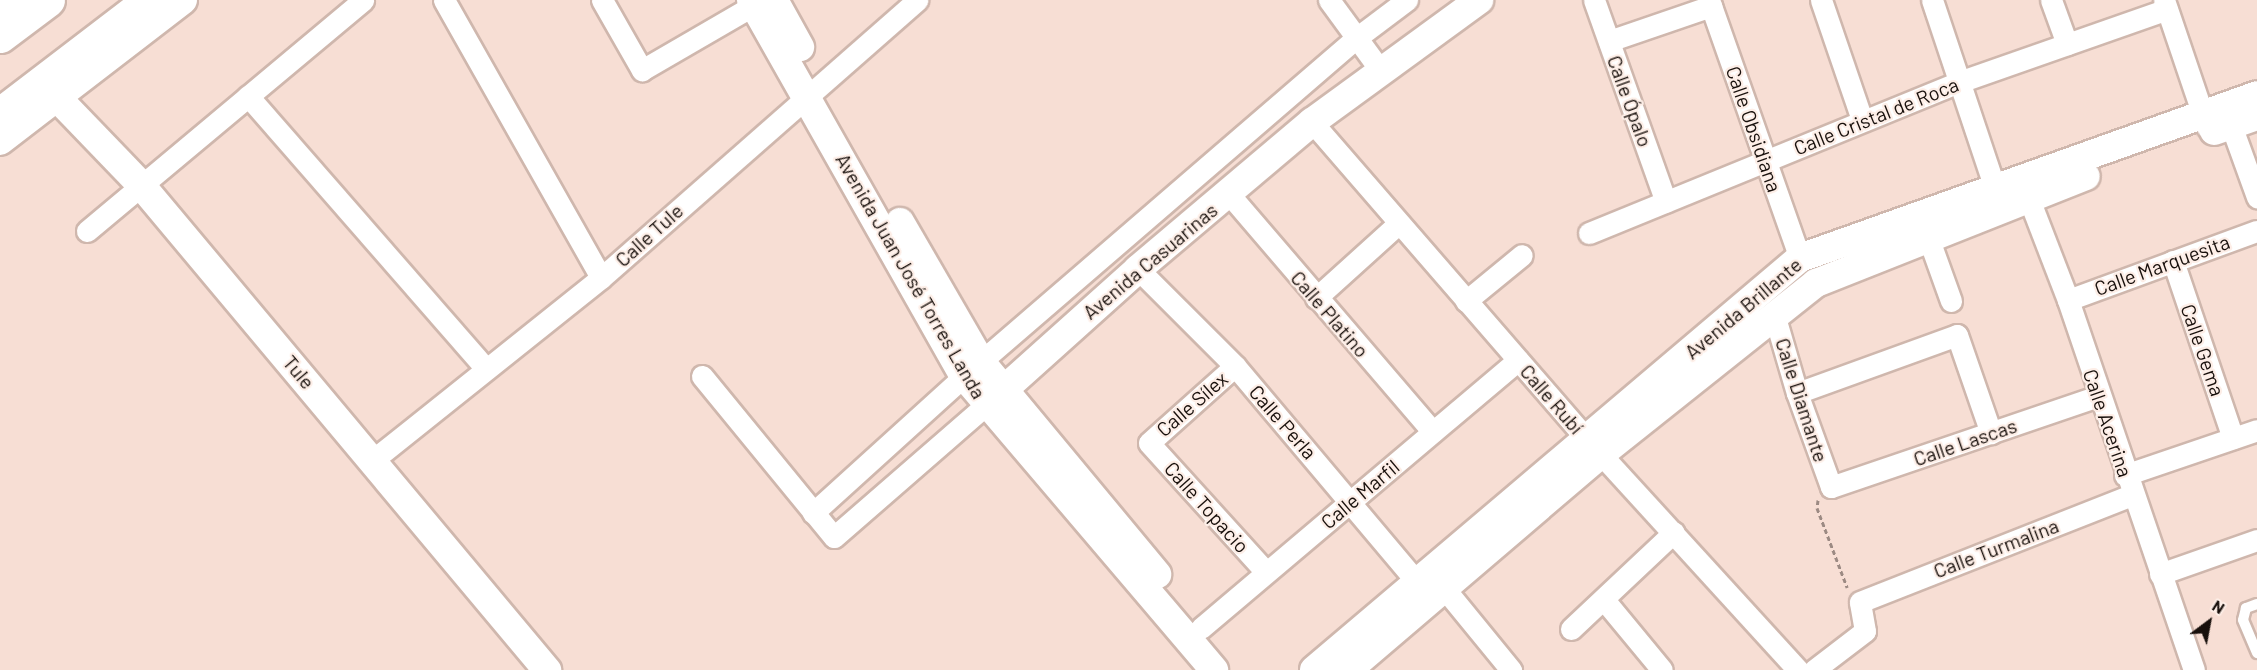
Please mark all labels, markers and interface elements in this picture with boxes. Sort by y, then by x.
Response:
street label: Calle Ópalo [1602,52,1658,150]
street label: Calle Obsidiana [1721,63,1787,195]
street label: Calle Cristal de Roca [1790,72,1962,160]
street label: Avenida Juan José Torres Landa [831,149,991,403]
street label: Calle Tule [610,198,688,272]
street label: Avenida Casuarinas [1078,198,1222,324]
street label: Calle Marquesita [2091,229,2233,301]
street label: Avenida Brillante [1680,252,1806,364]
street label: Calle Platino [1286,266,1374,362]
street label: Calle Gema [2176,301,2230,399]
street label: Calle Diamante [1771,335,1833,465]
street label: Tule [278,350,320,394]
street label: Calle Rubí [1515,359,1589,439]
street label: Calle Acerina [2078,366,2138,480]
street label: Calle Sílex [1151,367,1233,441]
street label: Calle Perla [1244,380,1322,464]
street label: Calle Lascas [1910,413,2020,471]
street label: Calle Marfil [1316,454,1404,534]
street label: Calle Topacio [1160,456,1254,558]
street label: Calle Turmalina [1930,513,2062,583]
north arrow [2179,592,2239,652]
text: N [2209,595,2228,617]

